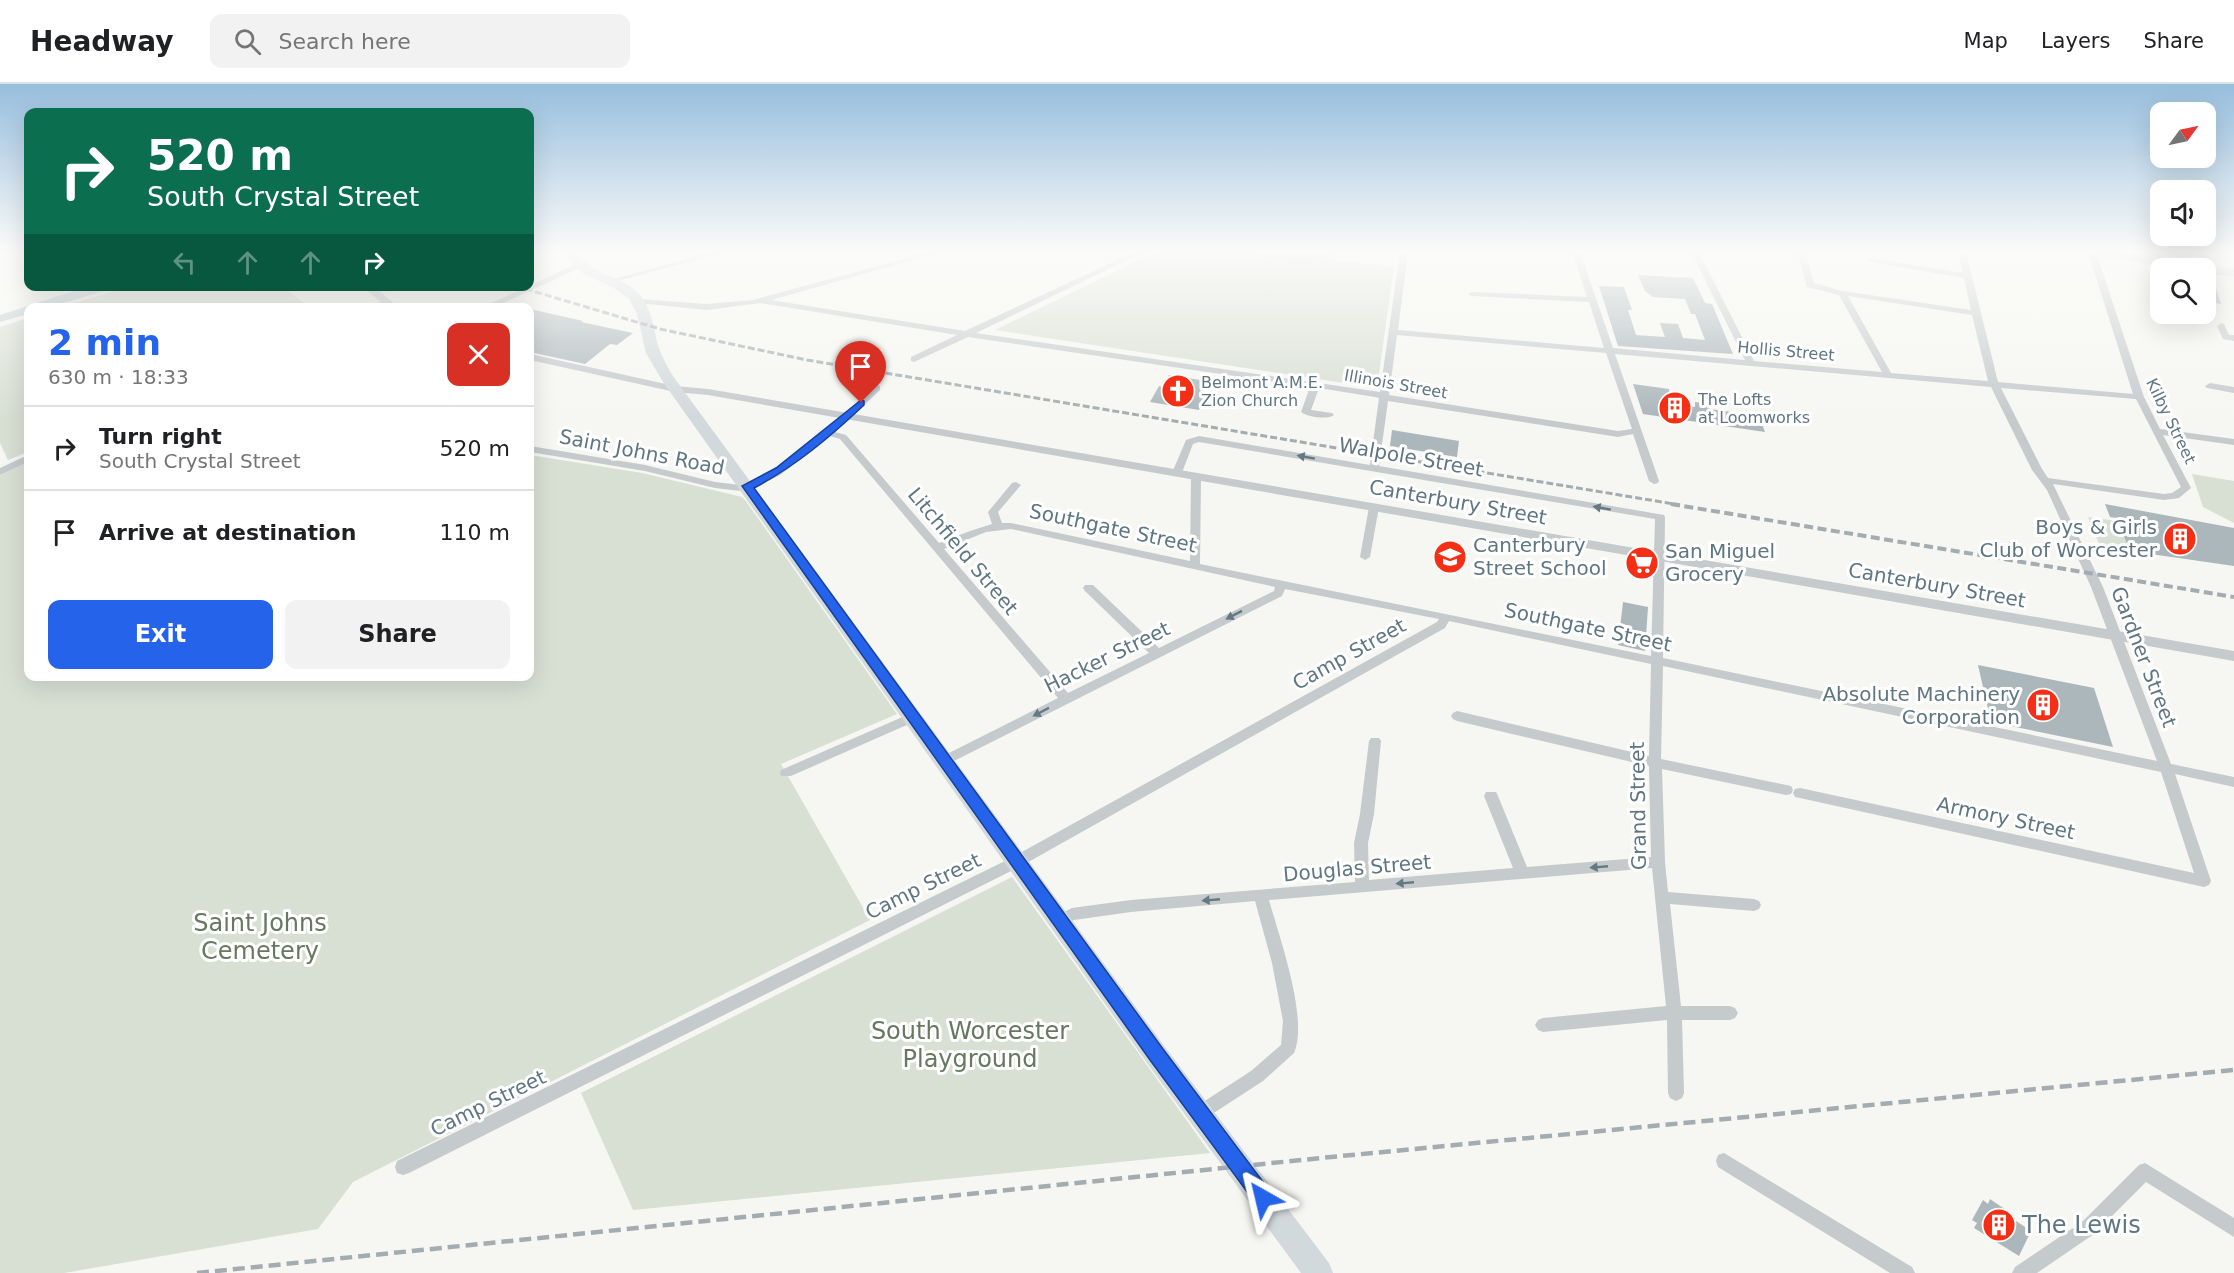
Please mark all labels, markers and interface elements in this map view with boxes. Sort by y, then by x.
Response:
search box [210,14,630,68]
text: Headway [30,25,174,58]
icon: search [231,25,264,58]
text: Search here [279,29,411,54]
text: Map [1964,29,2008,53]
text: Layers [2041,29,2110,53]
text: Share [2143,29,2204,53]
north arrow [2150,102,2216,168]
map controls [2150,102,2216,324]
text: 520 m [147,131,293,180]
icon: right [48,132,126,210]
button: sound [2150,180,2216,246]
text: South Crystal Street [147,181,419,212]
icon: left [168,246,201,279]
icon: ahead [231,246,264,279]
icon: ahead [294,246,327,279]
icon: right [357,246,390,279]
button: search [2150,258,2216,324]
text: 2 min [48,322,161,363]
button: close [447,323,510,386]
street label: Hollis Street [1737,337,1835,365]
pin [835,341,886,403]
icon: arrive [844,350,877,383]
text: 630 m · 18:33 [48,365,189,389]
street label: Illinois Street [1343,366,1449,402]
church icon: Belmont A.M.E. Zion Church [1160,373,1196,409]
place label: Belmont A.M.E. Zion Church [1201,373,1323,410]
street label: Kilby Street [2142,375,2200,467]
building icon: The Lofts at Loomworks [1657,390,1693,426]
place label: The Lofts at Loomworks [1697,390,1810,427]
text: Turn right [99,424,222,449]
street label: Saint Johns Road [557,424,727,480]
icon: right [48,432,81,465]
street label: Walpole Street [1337,432,1485,482]
text: 520 m [440,436,510,461]
text: South Crystal Street [99,449,301,473]
one-way arrow [1297,453,1316,462]
street label: Canterbury Street [1367,475,1549,529]
street label: Litchfield Street [903,483,1023,620]
street label: Southgate Street [1027,499,1199,557]
one-way arrow [1593,503,1612,512]
place label: Boys & Girls Club of Worcester [1979,515,2158,562]
icon: arrive [48,516,81,549]
text: Arrive at destination [99,520,356,545]
text: 110 m [440,520,510,545]
building icon: Boys & Girls Club of Worcester [2162,521,2198,557]
place label: Canterbury Street School [1473,533,1607,580]
school or university icon: Canterbury Street School [1432,539,1468,575]
place label: San Miguel Grocery [1665,539,1775,586]
supermarket icon: San Miguel Grocery [1624,545,1660,581]
street label: Canterbury Street [1846,558,2028,612]
street label: Gardner Street [2106,583,2182,731]
street label: Southgate Street [1502,598,1674,656]
button: Exit [48,600,273,669]
button: Share [285,600,510,669]
one-way arrow [1226,611,1243,620]
street label: Camp Street [1288,613,1410,695]
street label: Hacker Street [1040,616,1174,698]
place label: Absolute Machinery Corporation [1822,682,2020,729]
building icon: Absolute Machinery Corporation [2025,687,2061,723]
one-way arrow [1032,707,1049,717]
street label: Grand Street [1625,741,1651,870]
street label: Armory Street [1935,792,2077,844]
street label: Camp Street [861,848,985,924]
street label: Douglas Street [1282,850,1432,886]
one-way arrow [1590,862,1609,872]
one-way arrow [1396,878,1415,888]
one-way arrow [1201,895,1220,905]
park label: Saint Johns Cemetery [193,909,327,965]
park label: South Worcester Playground [871,1017,1069,1073]
street label: Camp Street [426,1065,550,1141]
position arrow [1231,1166,1295,1230]
building icon: The Lewis [1981,1207,2017,1243]
place label: The Lewis [2021,1211,2141,1239]

